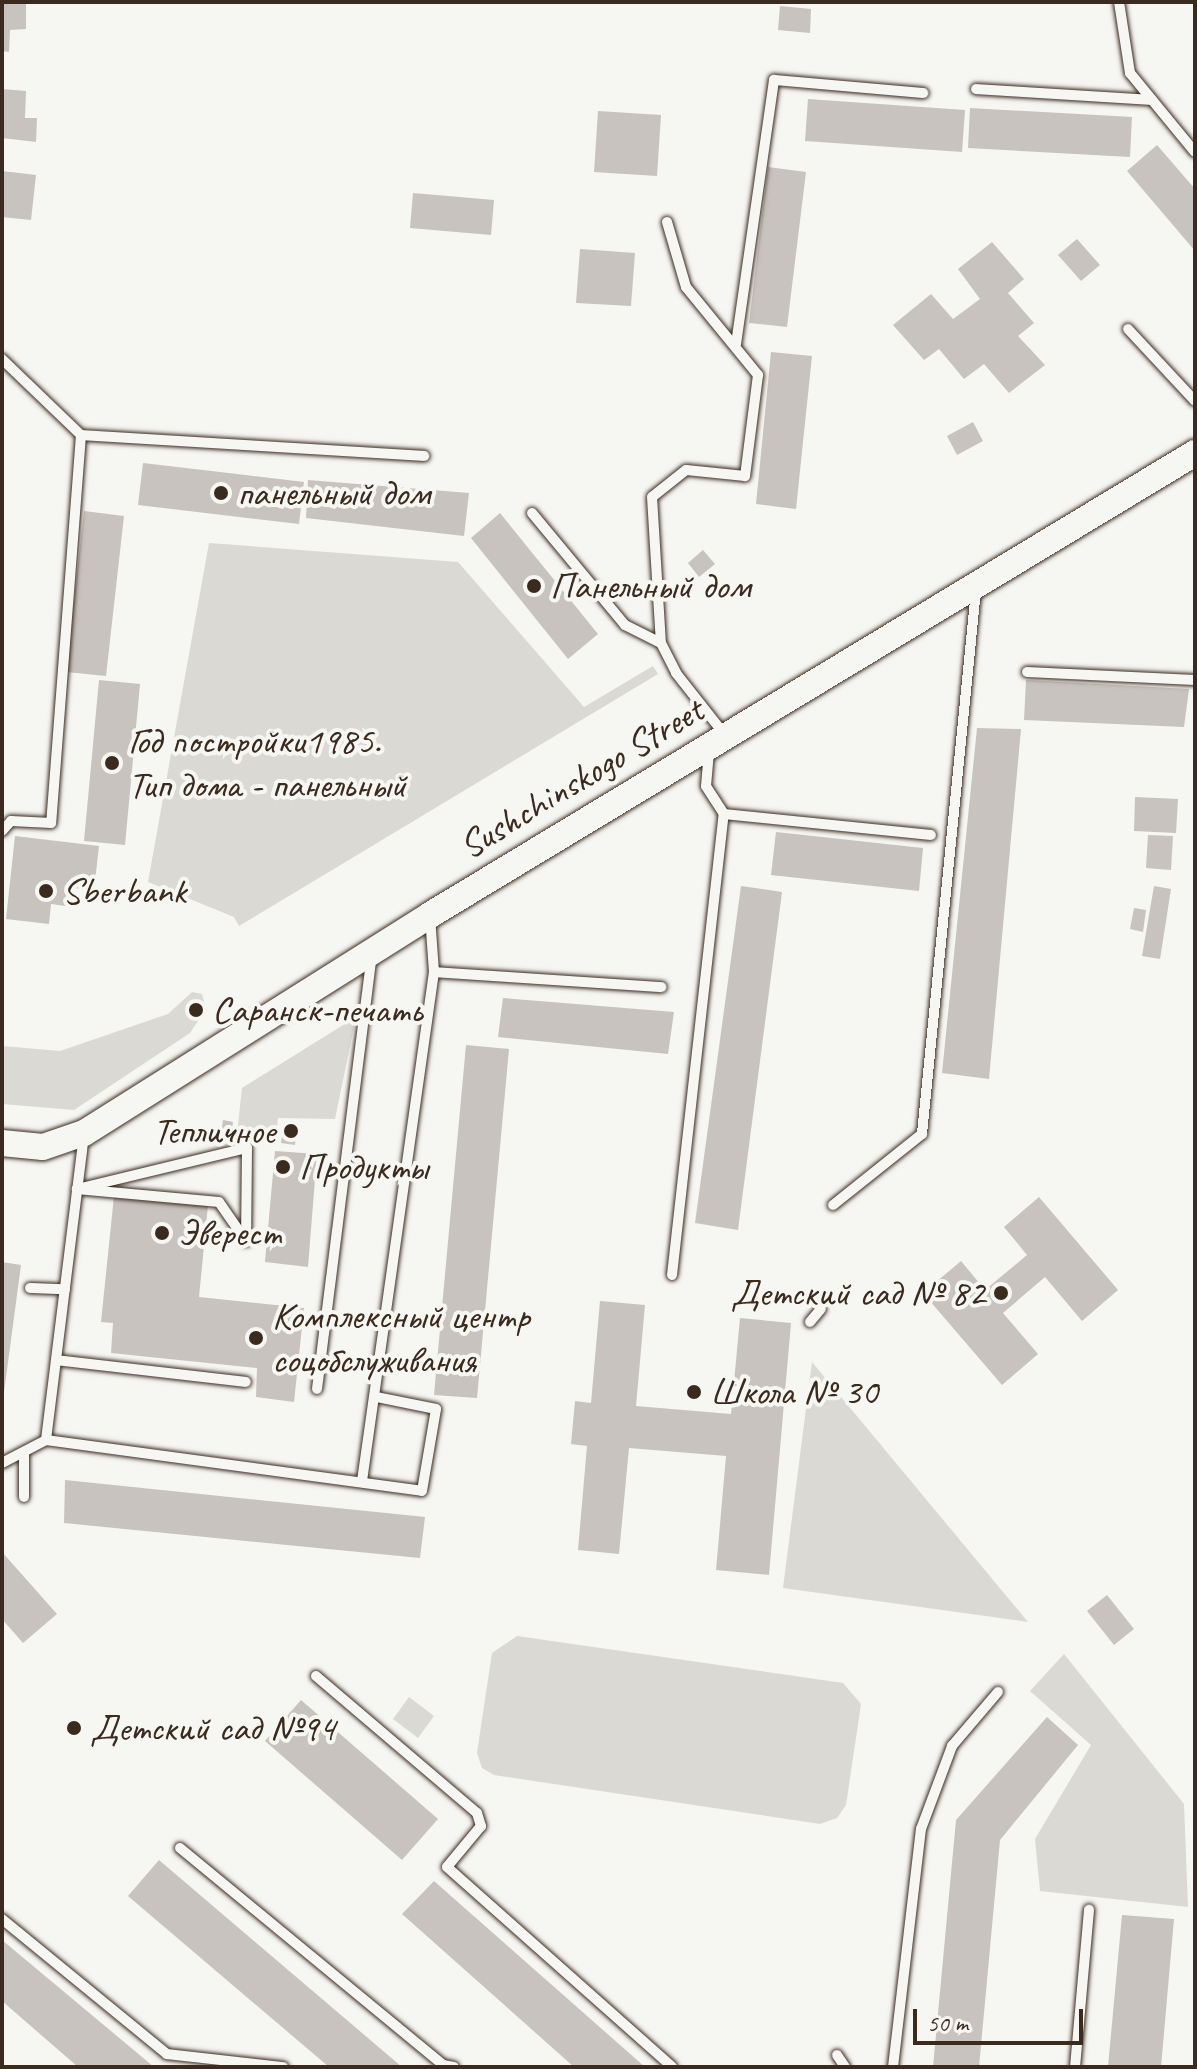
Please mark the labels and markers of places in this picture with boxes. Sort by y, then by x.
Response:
place label: панельный дом [237,470,430,516]
marker: панельный дом [212,484,230,502]
place label: Панельный дом [550,563,750,609]
marker: Панельный дом [525,577,543,595]
place label: Год постройки1985. Тип дома - панельный [128,718,409,808]
marker: Год постройки1985. Тип дома - панельный [103,754,121,772]
place label: Sberbank [62,868,186,914]
marker: Sberbank [37,882,55,900]
place label: Саранск-печать [212,987,422,1033]
marker: Саранск-печать [187,1001,205,1019]
place label: Тепличное [153,1108,275,1154]
marker: Тепличное [282,1122,300,1140]
place label: Продукты [299,1144,428,1190]
marker: Продукты [274,1158,292,1176]
place label: Эверест [178,1210,280,1256]
marker: Эверест [153,1224,171,1242]
place label: Детский сад № 82 [731,1270,985,1316]
marker: Детский сад № 82 [992,1284,1010,1302]
place label: Комплексный центр соцобслуживания [272,1293,530,1382]
marker: Комплексный центр соцобслуживания [247,1329,265,1347]
place label: Школа № 30 [710,1369,878,1415]
marker: Школа № 30 [685,1383,703,1401]
place label: Детский сад №94 [90,1705,335,1751]
marker: Детский сад №94 [65,1719,83,1737]

